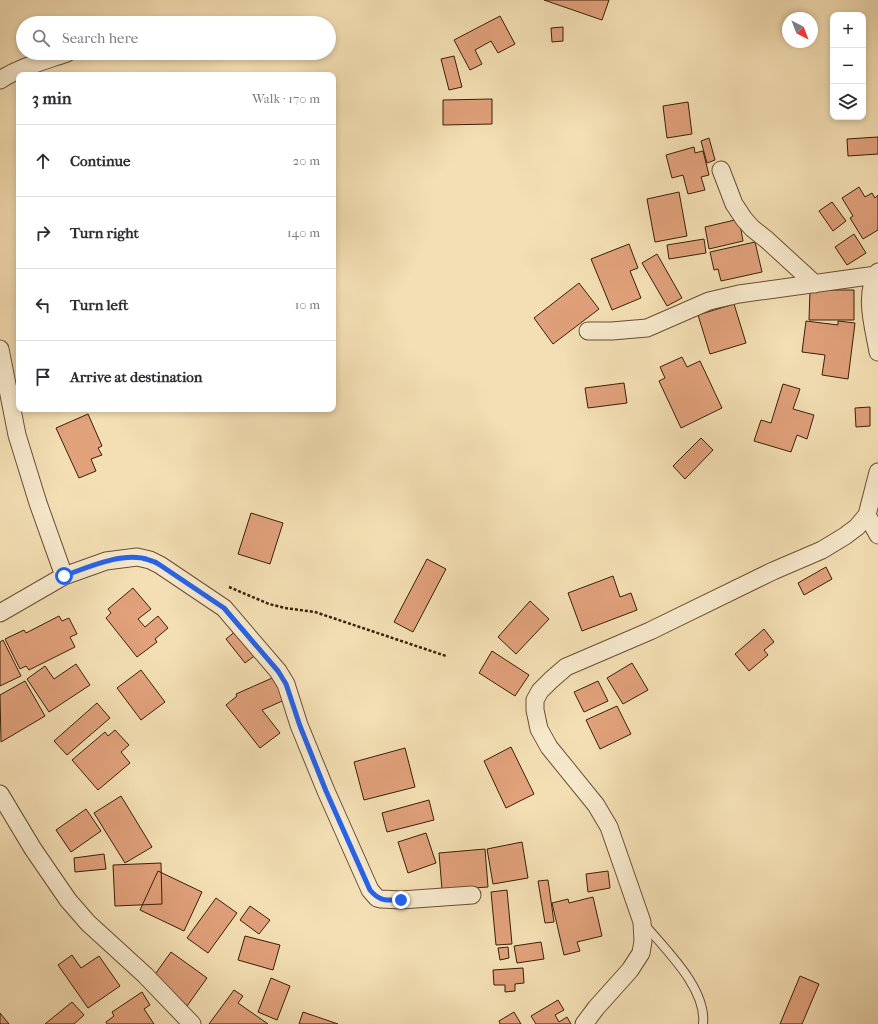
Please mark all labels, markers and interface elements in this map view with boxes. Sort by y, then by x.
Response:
north arrow [782,12,818,48]
map controls [830,12,866,120]
button: + [830,12,866,48]
search box [16,16,336,60]
icon: search [30,27,52,49]
text: Search here [62,29,138,47]
button: − [830,48,866,84]
button: layers [830,84,866,120]
text: 3 min [32,88,72,108]
text: Walk · 170 m [252,91,320,106]
icon: ahead [32,150,54,172]
text: Continue [70,152,130,170]
text: 20 m [293,153,320,168]
icon: right [32,222,54,244]
text: Turn right [70,224,139,242]
text: 140 m [287,225,320,240]
icon: left [32,294,54,316]
text: Turn left [70,296,128,314]
text: 10 m [295,297,320,312]
icon: arrive [32,366,54,388]
text: Arrive at destination [70,368,202,386]
route start [55,567,73,585]
route end [392,891,410,909]

